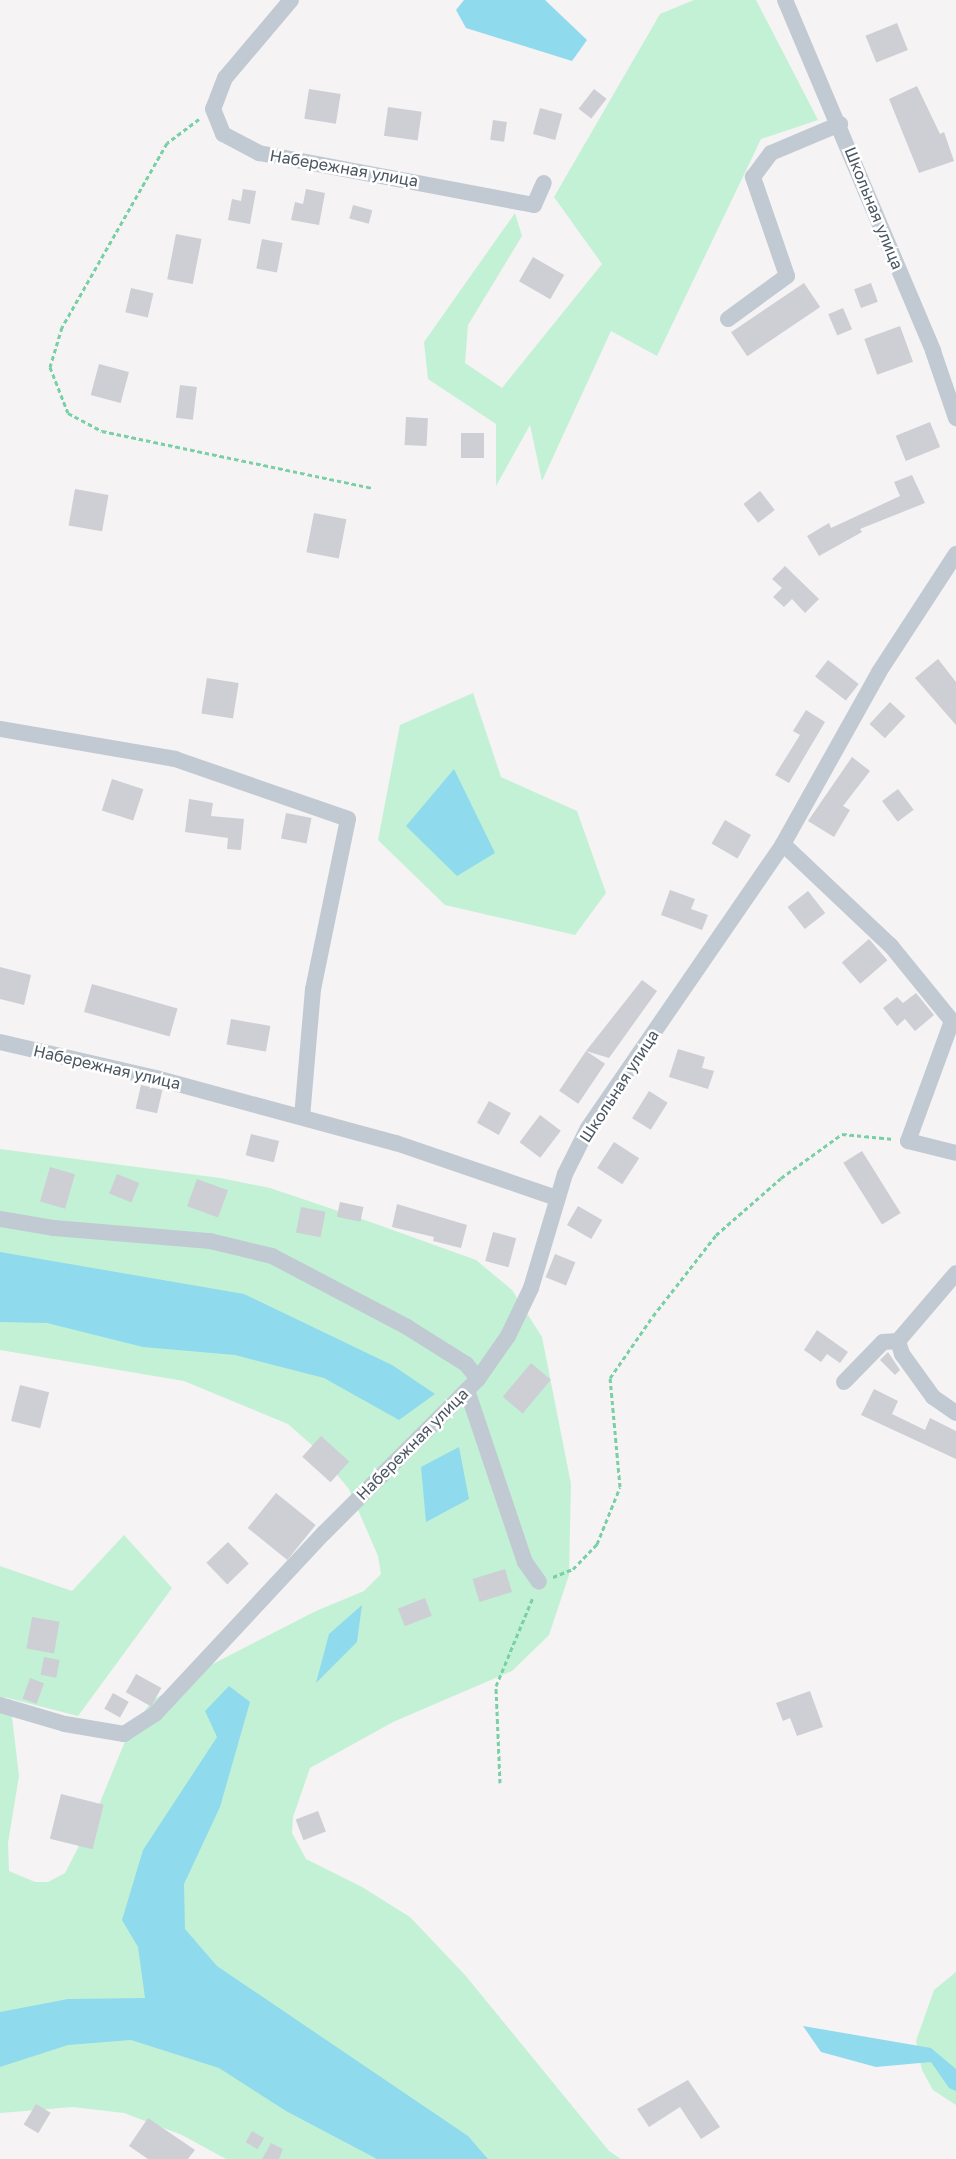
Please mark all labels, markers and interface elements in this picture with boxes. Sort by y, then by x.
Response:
street label: Школьная улица [841,144,907,272]
street label: Набережная улица [268,145,420,191]
street label: Школьная улица [575,1026,663,1146]
street label: Набережная улица [32,1041,182,1093]
street label: Набережная улица [352,1384,472,1504]

